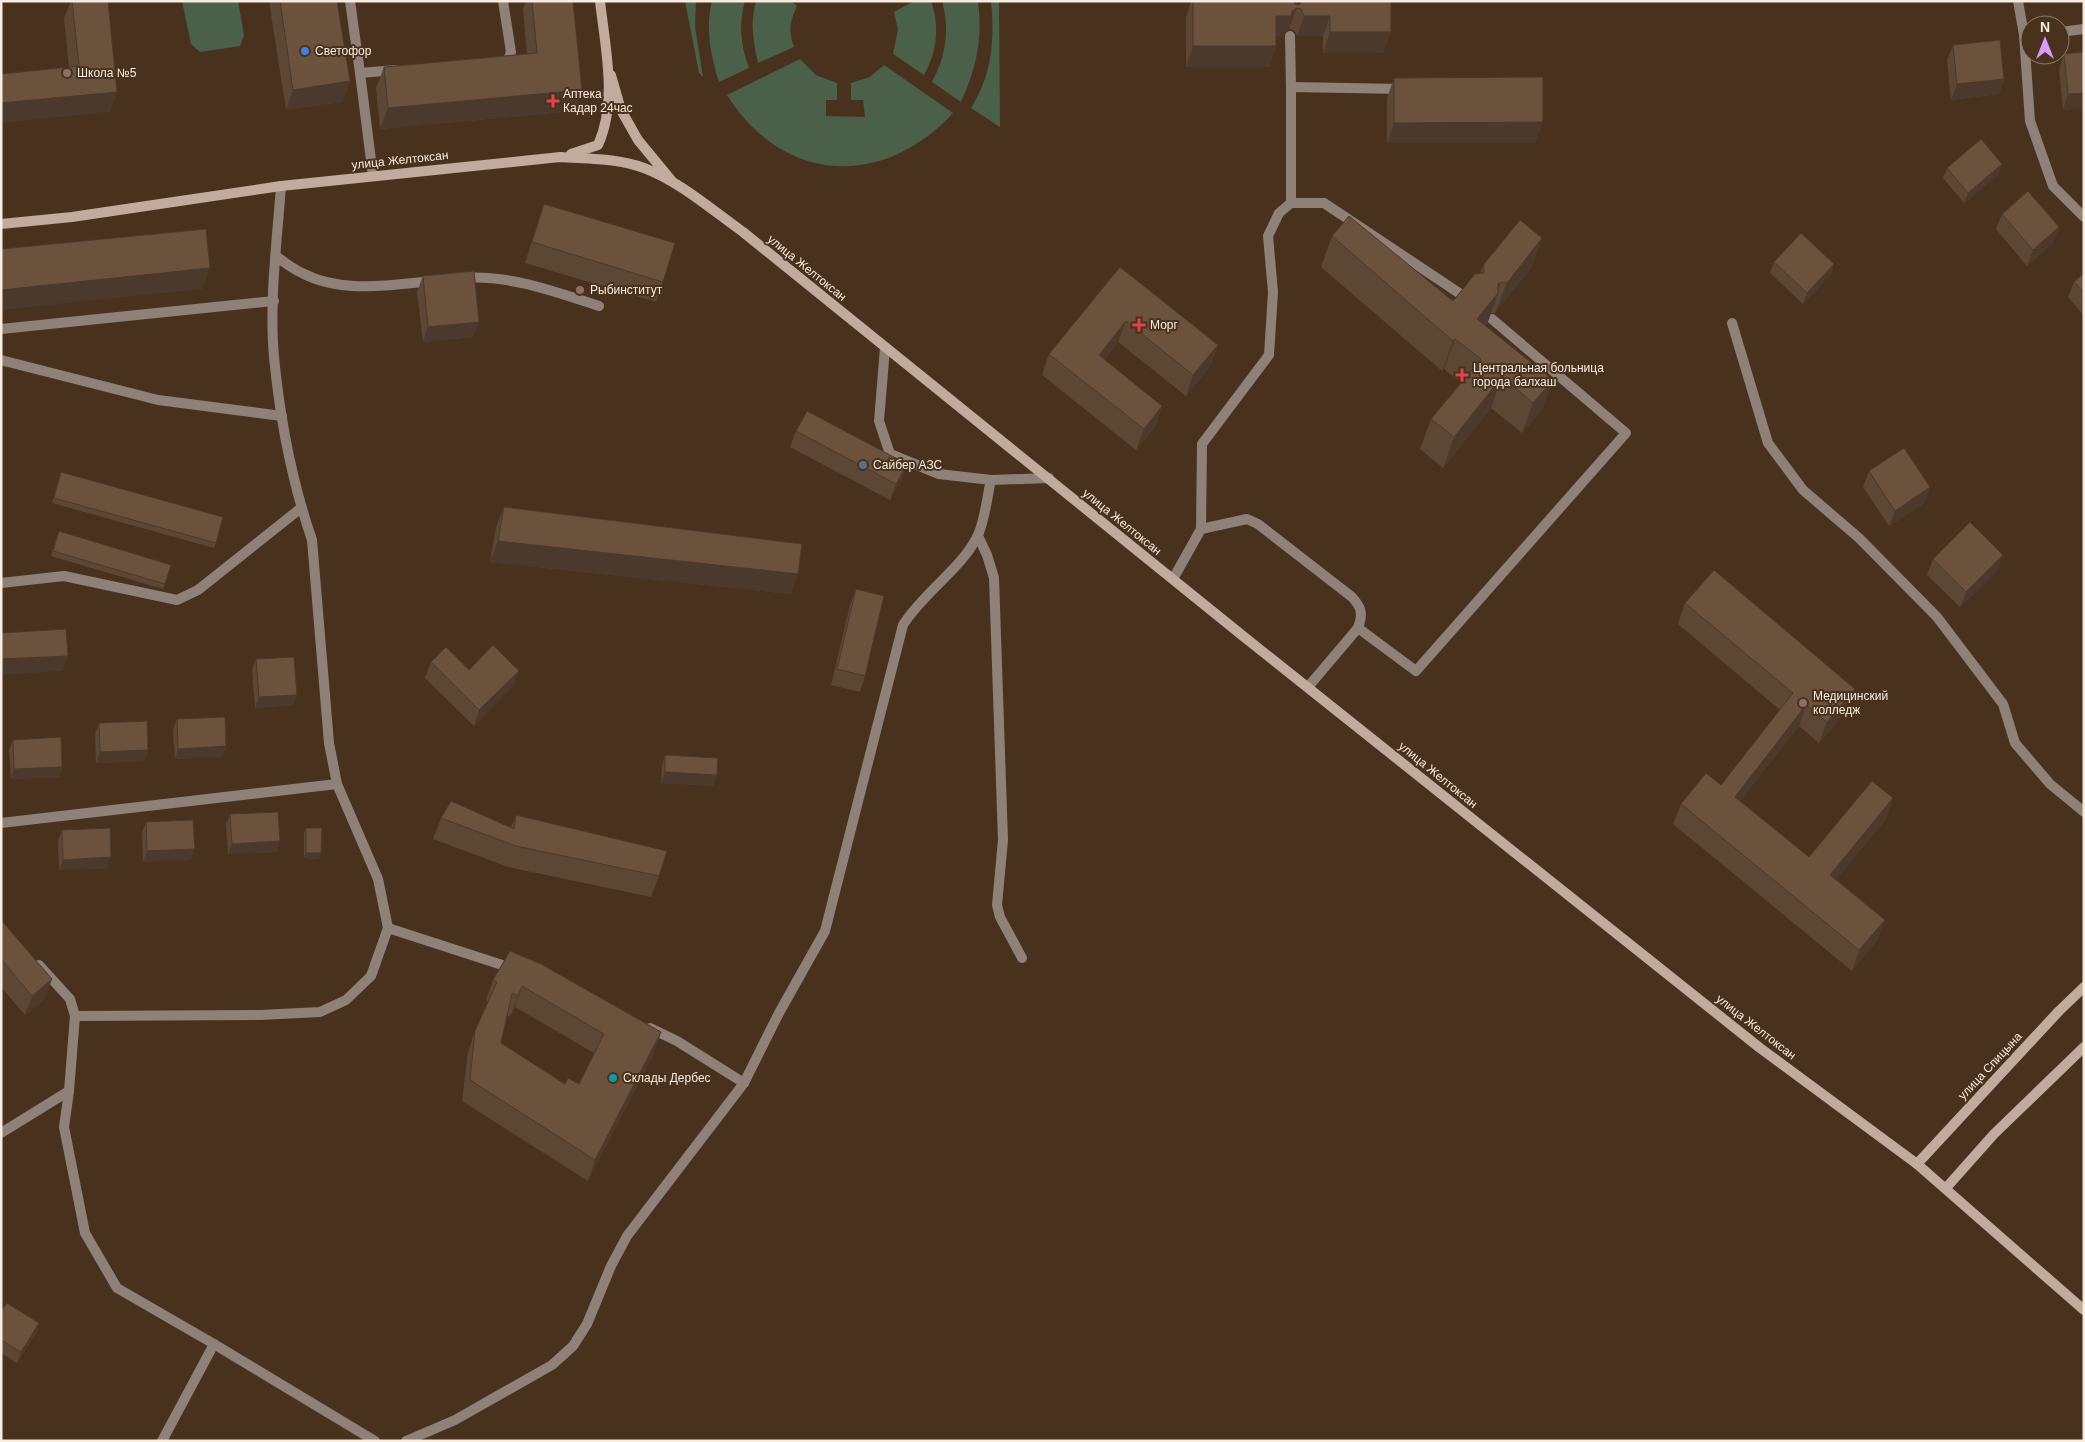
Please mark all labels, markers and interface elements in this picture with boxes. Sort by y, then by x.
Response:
north arrow [2020,15,2070,65]
text: N [2040,19,2050,35]
place label: Светофор [315,44,372,58]
marker: Светофор [299,45,311,57]
place label: Школа №5 [77,66,137,80]
marker: Школа №5 [61,67,73,79]
place label: Аптека Кадар 24час [563,87,633,115]
marker: Аптека Кадар 24час [547,95,559,107]
street label: улица Желтоксан [351,148,449,172]
street label: улица Желтоксан [765,232,849,304]
place label: Рыбинститут [590,283,663,297]
marker: Рыбинститут [574,284,586,296]
marker: Морг [1132,318,1146,332]
place label: Морг [1150,318,1178,332]
place label: Центральная больница города балхаш [1473,361,1604,389]
marker: Центральная больница города балхаш [1455,368,1469,382]
place label: Сайбер АЗС [873,458,943,472]
marker: Сайбер АЗС [857,459,869,471]
street label: улица Желтоксан [1080,486,1164,558]
place label: Медицинский колледж [1813,689,1888,717]
marker: Медицинский колледж [1797,697,1809,709]
street label: улица Желтоксан [1396,739,1480,811]
street label: улица Желтоксан [1713,992,1799,1062]
street label: улица Спицына [1955,1029,2025,1103]
place label: Склады Дербес [623,1071,711,1085]
marker: Склады Дербес [607,1072,619,1084]

